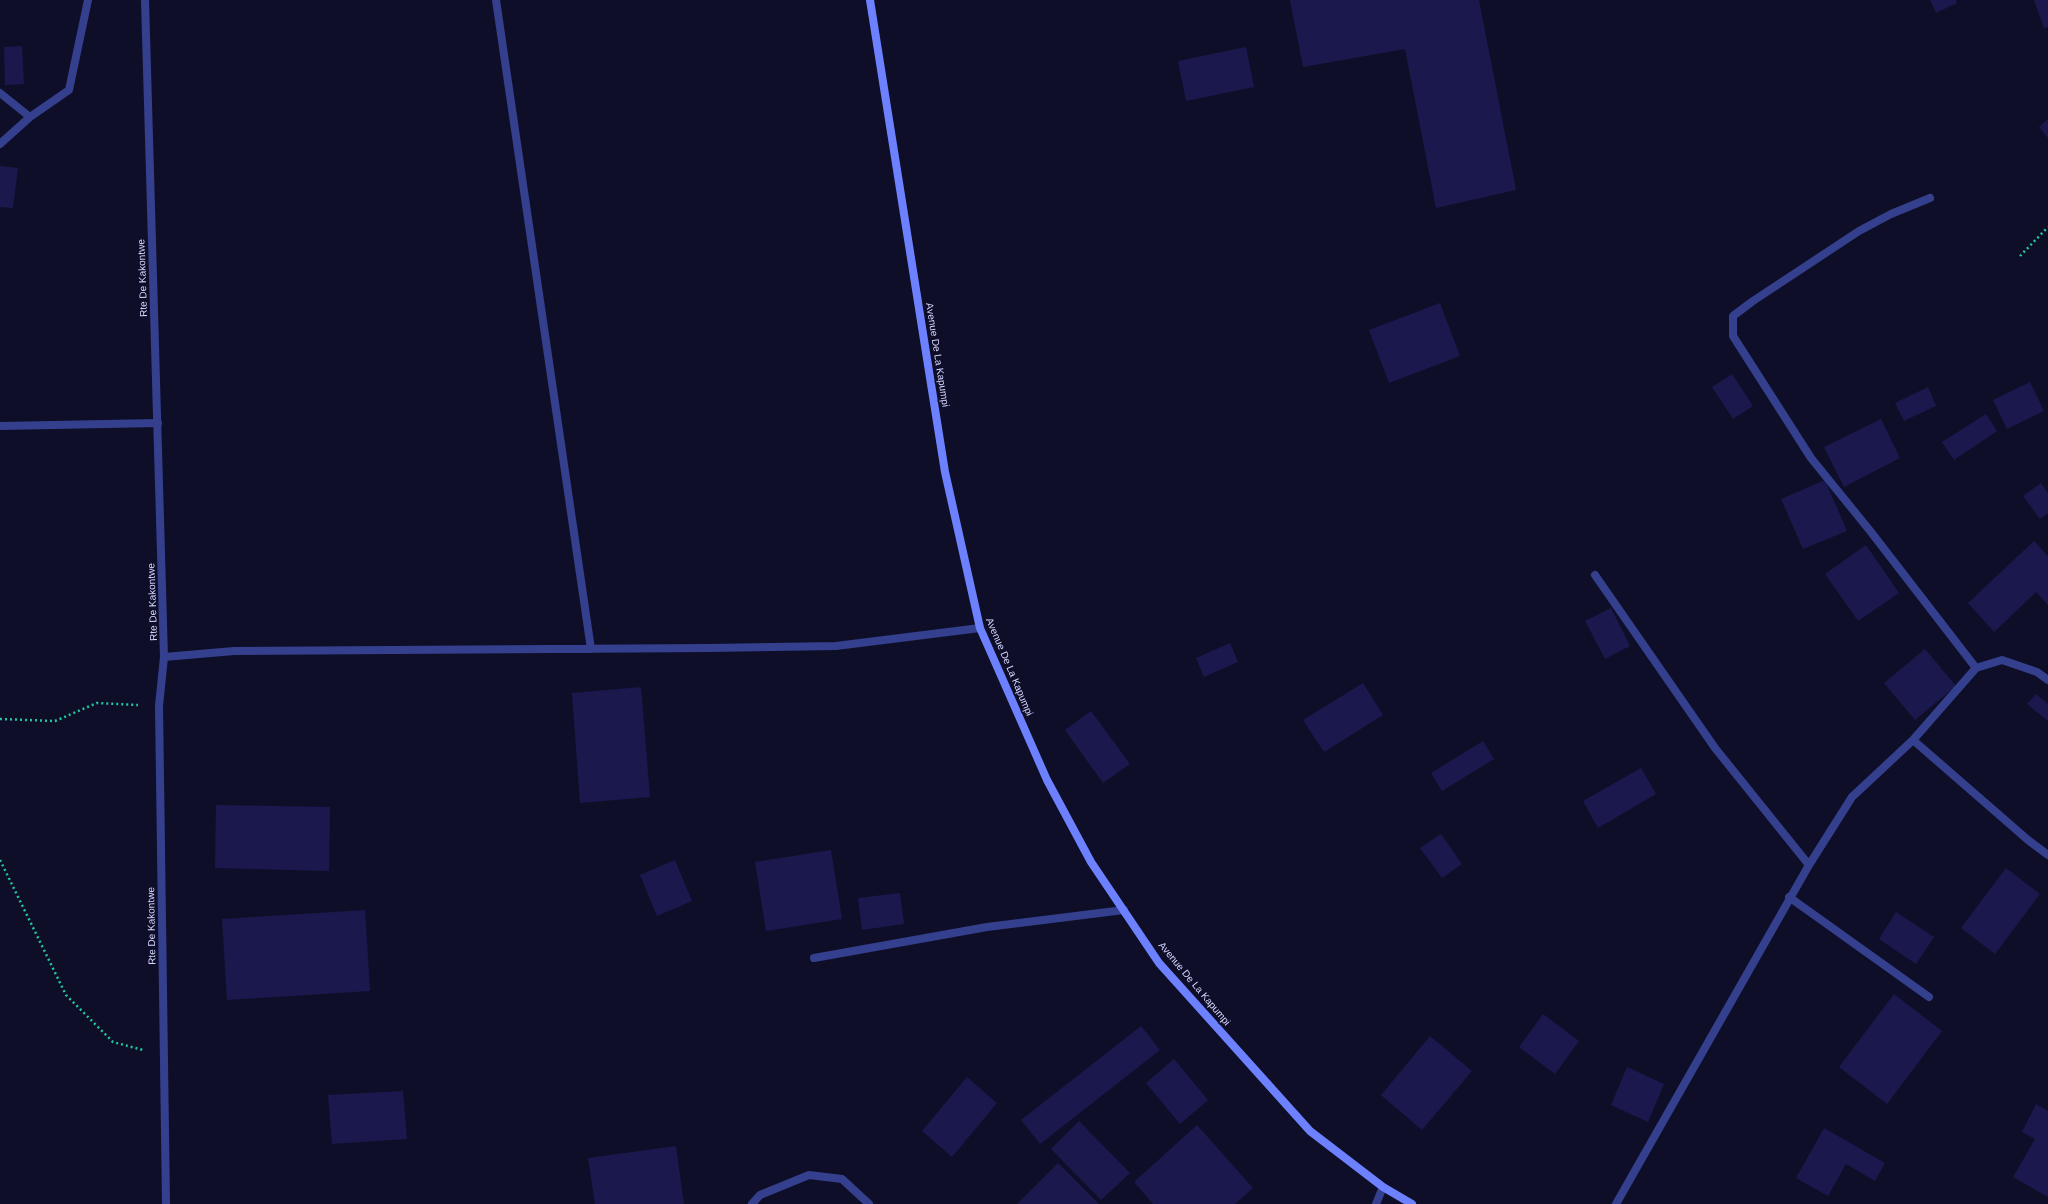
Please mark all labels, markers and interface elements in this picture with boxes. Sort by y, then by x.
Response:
street label: Rte De Kakontwe [136,239,150,317]
street label: Avenue De La Kapumpi [923,302,951,408]
street label: Rte De Kakontwe [146,563,160,641]
street label: Avenue De La Kapumpi [983,616,1035,718]
street label: Rte De Kakontwe [145,887,159,965]
street label: Avenue De La Kapumpi [1156,940,1232,1028]

